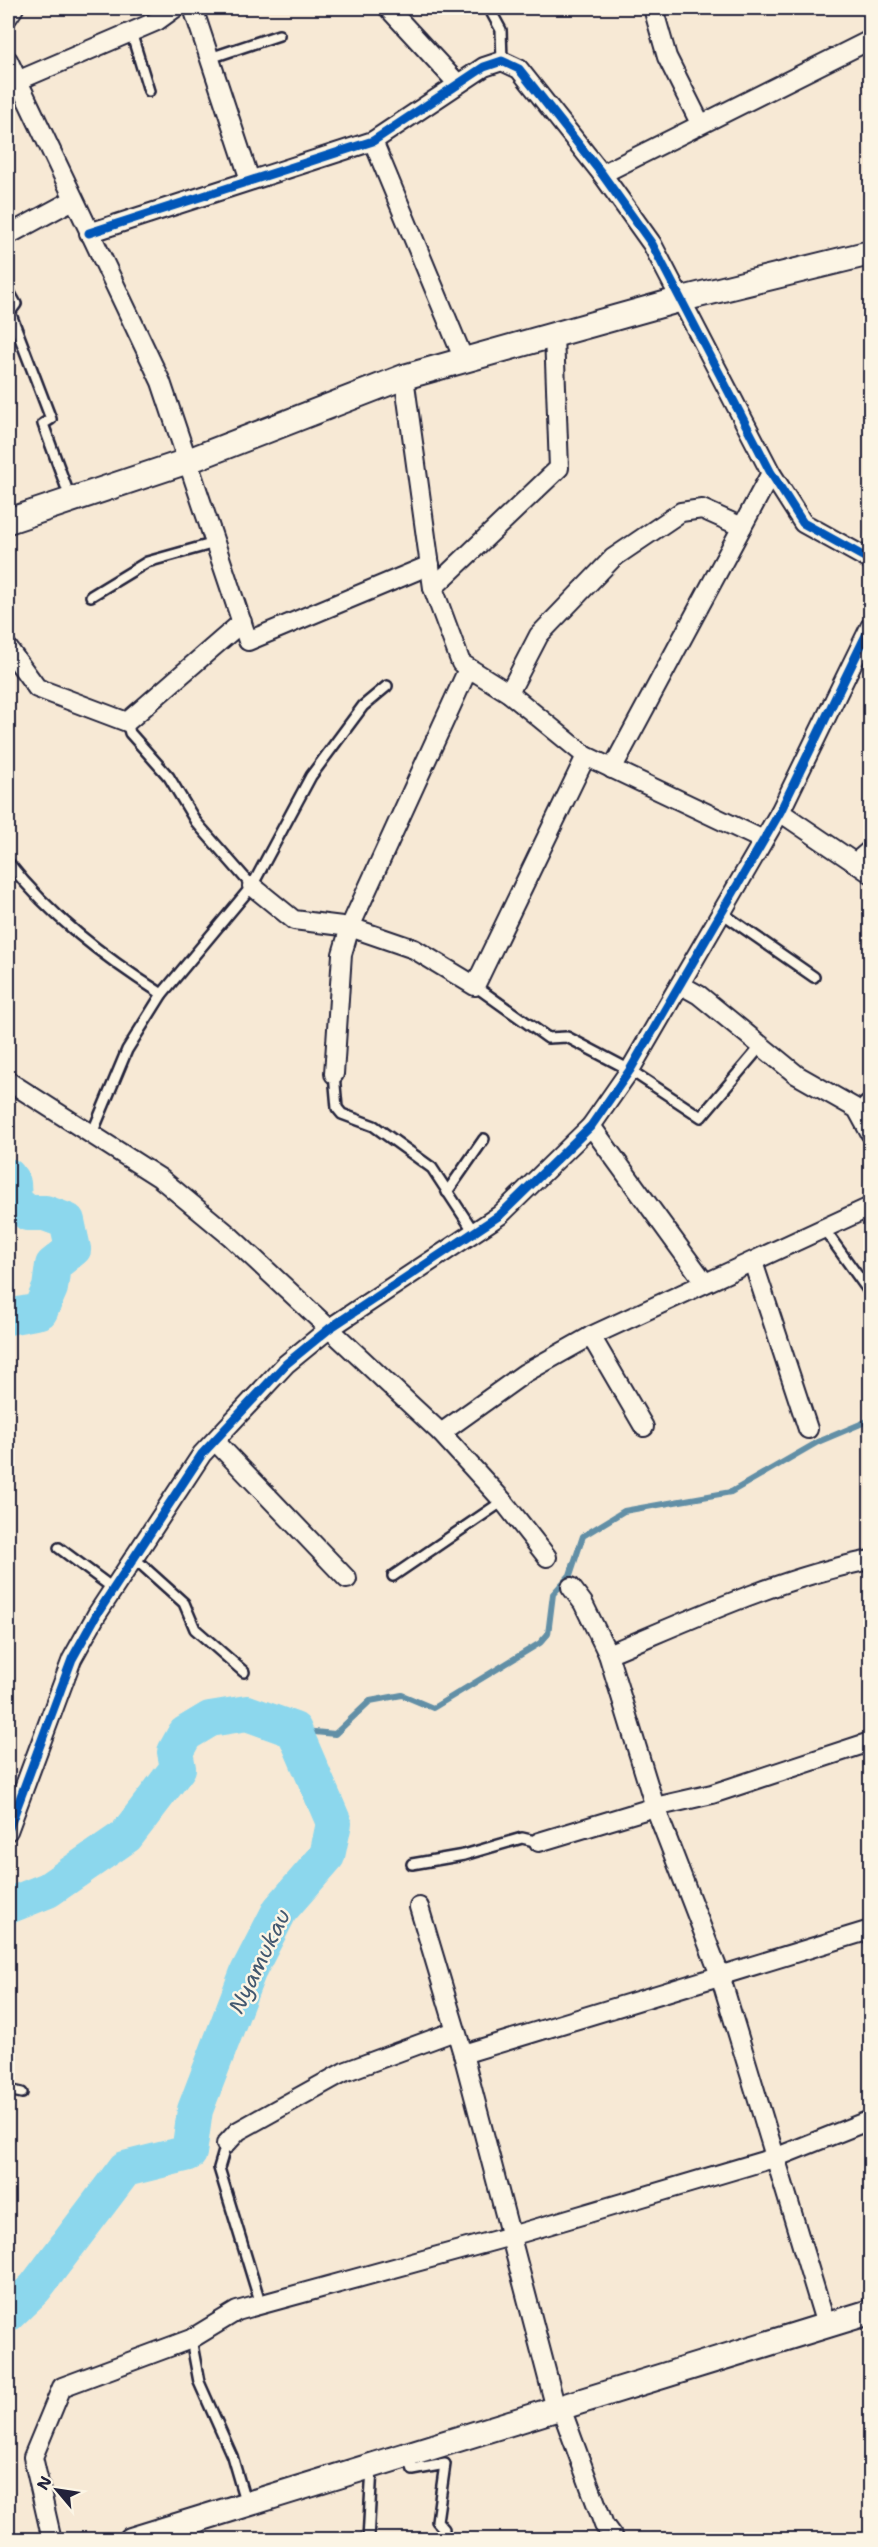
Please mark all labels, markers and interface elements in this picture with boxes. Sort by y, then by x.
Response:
water label: Nyamukau [222,1904,297,2018]
north arrow [27,2460,87,2520]
text: N [32,2472,57,2494]

